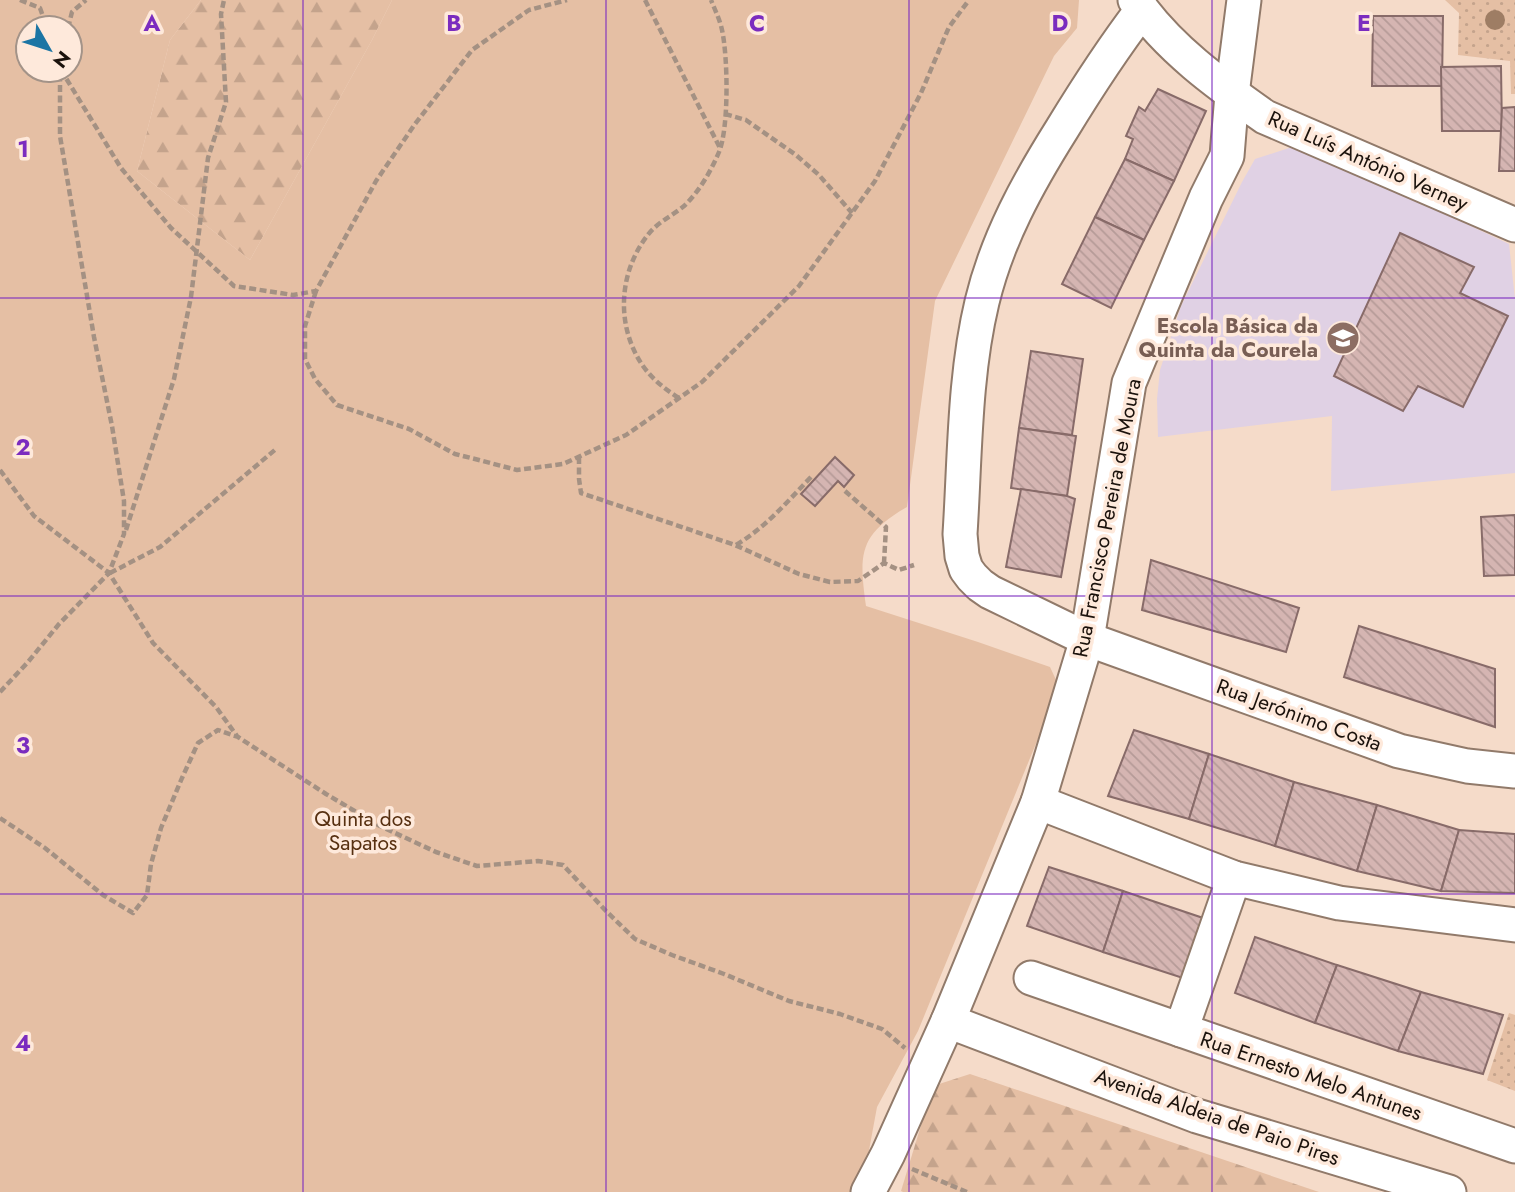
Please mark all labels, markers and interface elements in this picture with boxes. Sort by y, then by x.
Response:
text: A [143,6,161,40]
text: B [446,6,462,40]
text: C [749,6,765,40]
text: D [1052,6,1069,40]
text: E [1357,6,1371,40]
north arrow [14,14,84,84]
text: N [47,45,77,74]
street label: Rua Luís António Verney [1263,103,1473,219]
text: 1 [17,132,29,166]
place label: Escola Básica da Quinta da Courela [1139,311,1318,365]
school or university icon: Escola Básica da Quinta da Courela [1324,319,1362,357]
street label: Rua Francisco Pereira de Moura [1065,376,1149,660]
text: 2 [15,430,31,464]
street label: Rua Jerónimo Costa [1212,671,1386,759]
text: 3 [16,728,30,762]
park label: Quinta dos Sapatos [314,804,412,858]
street label: Rua Ernesto Melo Antunes [1196,1024,1426,1128]
text: 4 [15,1026,31,1060]
street label: Avenida Aldeia de Paio Pires [1091,1061,1343,1173]

